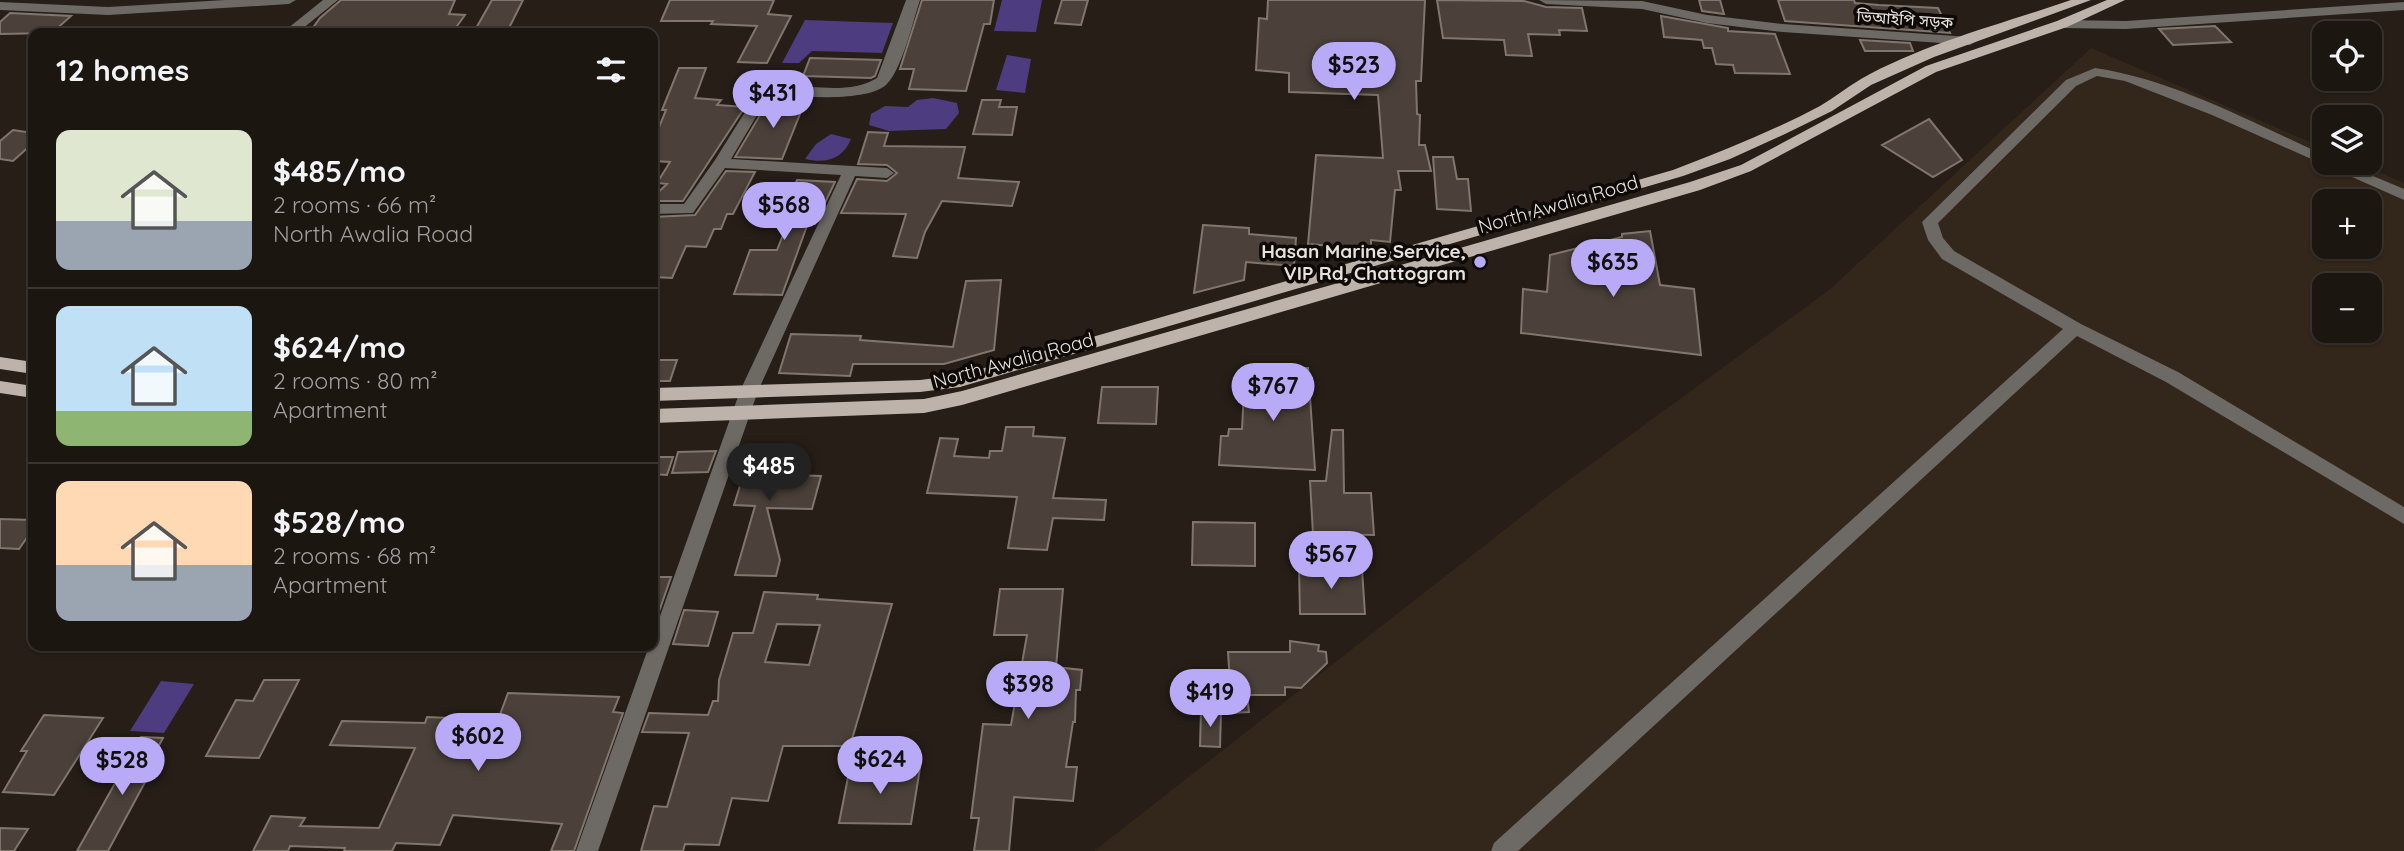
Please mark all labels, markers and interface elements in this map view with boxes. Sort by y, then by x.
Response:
street label: ভিআইপি সড়ক [1855,6,1955,32]
map controls [2312,21,2382,343]
button: locate [2312,21,2382,91]
pin: $523 [1313,42,1395,102]
text: $523 [1328,50,1380,79]
text: 12 homes [56,51,189,89]
icon: filters [592,51,630,89]
pin: $431 [732,71,814,130]
text: $431 [749,78,797,107]
button: layers [2312,105,2382,175]
text: $485/mo [273,152,406,190]
icon: home [112,158,196,242]
street label: North Awalia Road [1475,170,1641,238]
pin: $568 [743,182,825,242]
button: + [2312,189,2382,259]
text: 2 rooms · 66 m² [273,190,436,219]
text: $568 [758,190,810,219]
text: North Awalia Road [273,219,473,248]
place label: Hasan Marine Service, VIP Rd, Chattogram [1261,239,1466,285]
pin: $635 [1572,240,1654,299]
text: $635 [1587,247,1639,276]
marker: Hasan Marine Service, VIP Rd, Chattogram [1472,254,1488,270]
button: − [2312,273,2382,343]
street label: North Awalia Road [930,327,1096,393]
text: $624/mo [273,328,406,366]
icon: home [112,334,196,418]
pin: $767 [1232,364,1314,423]
text: 2 rooms · 80 m² [273,366,438,395]
text: $767 [1247,371,1299,400]
text: Apartment [273,395,387,424]
pin: $485 [728,444,810,503]
text: $485 [742,451,796,480]
text: $528/mo [273,503,405,541]
icon: home [112,509,196,593]
pin: $567 [1290,532,1372,591]
text: $567 [1305,539,1357,568]
text: 2 rooms · 68 m² [273,541,436,570]
text: Apartment [273,570,387,599]
pin: $398 [987,662,1069,721]
text: $398 [1002,669,1054,698]
pin: $419 [1169,670,1251,729]
text: $419 [1186,677,1234,706]
pin: $602 [437,714,519,773]
text: $602 [451,721,505,750]
pin: $624 [839,736,921,796]
pin: $528 [81,738,163,797]
text: $624 [853,744,907,773]
text: $528 [96,745,148,774]

